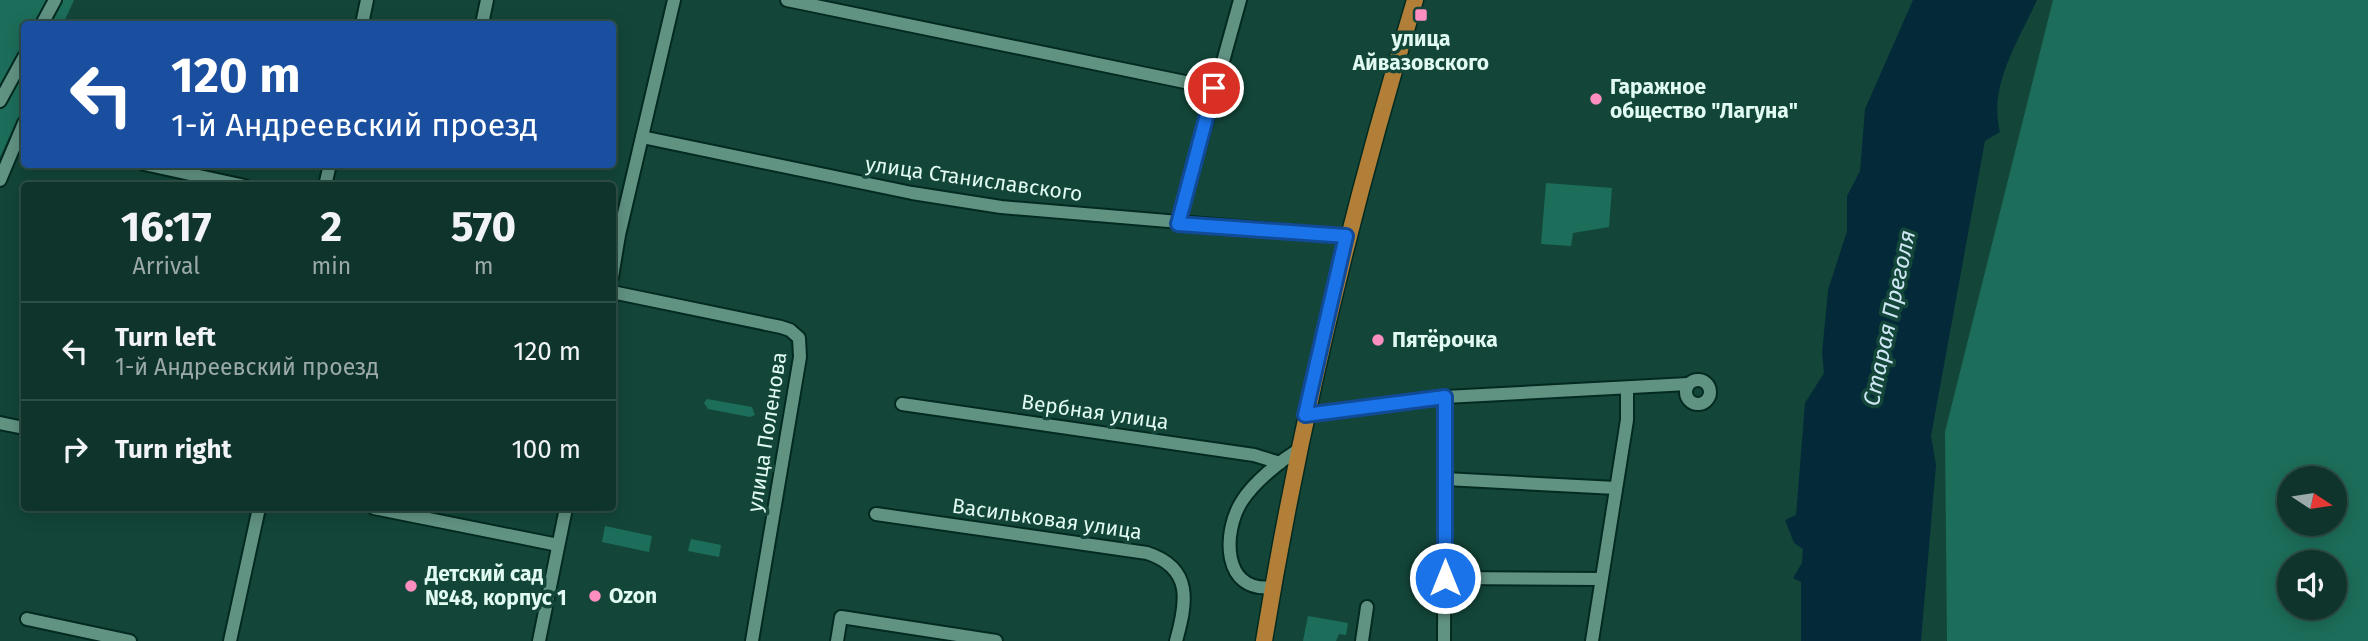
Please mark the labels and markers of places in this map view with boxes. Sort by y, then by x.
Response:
marker: улица Айвазовского [1413,7,1429,23]
place label: улица Айвазовского [1352,26,1489,76]
pin [1184,58,1244,118]
place label: Гаражное общество "Лагуна" [1610,74,1798,124]
marker: Гаражное общество "Лагуна" [1588,91,1604,107]
place label: Пятёрочка [1392,327,1498,353]
marker: Пятёрочка [1370,332,1386,348]
place label: Детский сад №48, корпус 1 [424,561,567,611]
marker: Детский сад №48, корпус 1 [403,578,419,594]
place label: Ozon [609,583,657,609]
marker: Ozon [587,588,603,604]

